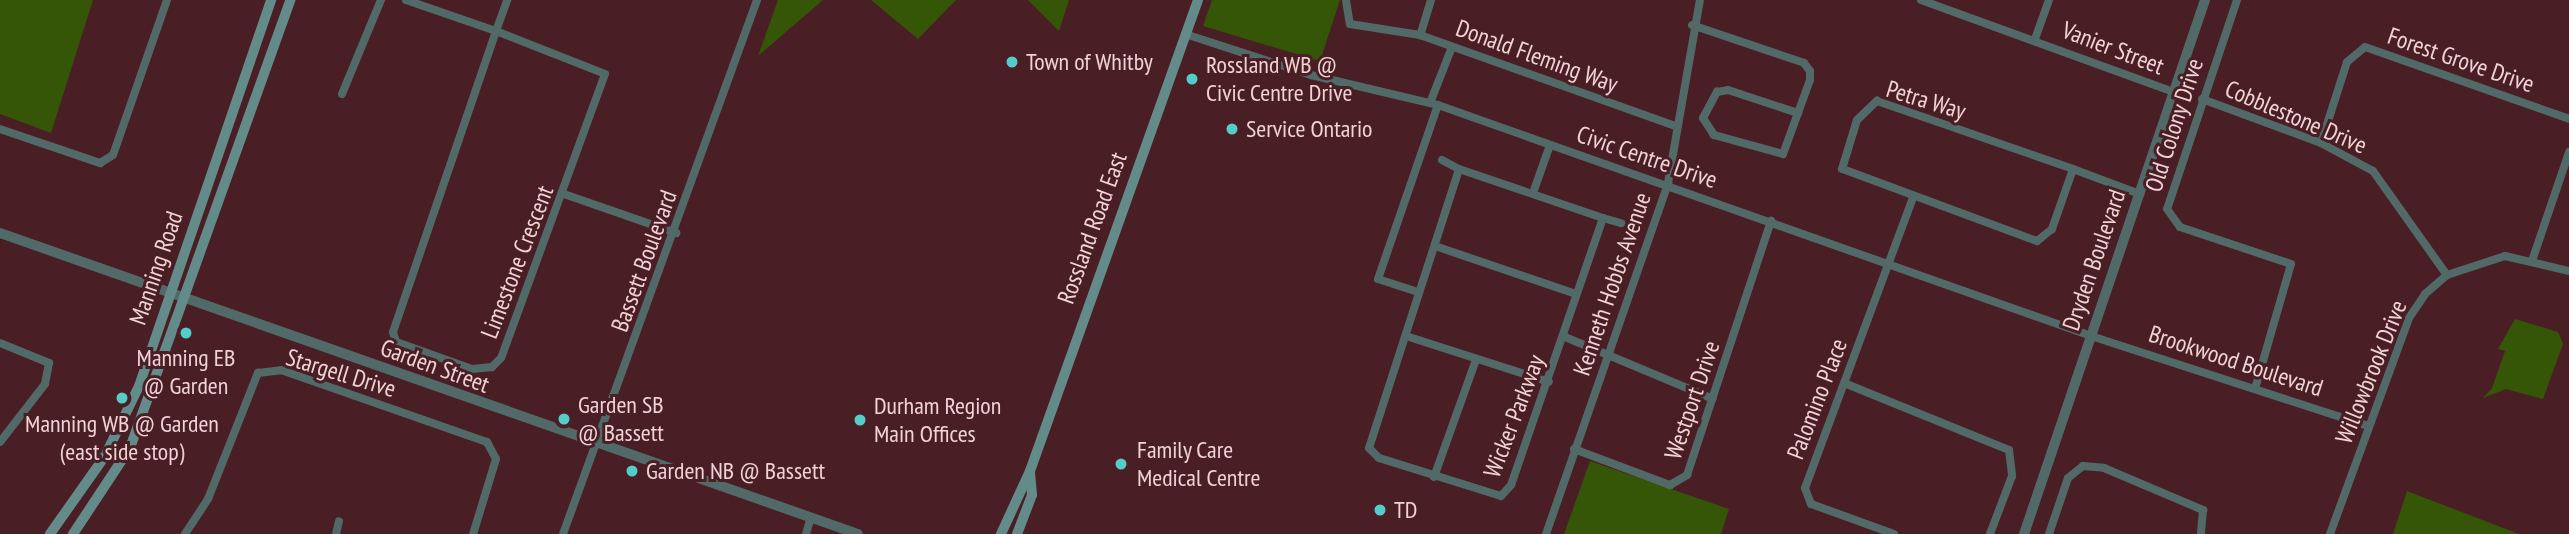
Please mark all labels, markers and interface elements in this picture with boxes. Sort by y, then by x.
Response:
street label: Donald Fleming Way [1452,13,1622,99]
street label: Vanier Street [2058,15,2168,81]
street label: Forest Grove Drive [2384,21,2538,99]
place label: Town of Whitby [1026,48,1153,76]
place label: Rossland WB @ Civic Centre Drive [1206,51,1353,107]
marker: Town of Whitby [1004,54,1020,70]
street label: Old Colony Drive [2139,54,2209,196]
marker: Rossland WB @ Civic Centre Drive [1184,71,1200,87]
street label: Petra Way [1883,74,1969,126]
street label: Cobblestone Drive [2221,74,2371,160]
place label: Service Ontario [1246,115,1372,143]
street label: Civic Centre Drive [1573,119,1721,195]
marker: Service Ontario [1224,121,1240,137]
street label: Rossland Road East [1051,148,1133,308]
street label: Limestone Crescent [475,181,559,343]
street label: Bassett Boulevard [605,186,683,336]
street label: Dryden Boulevard [2056,186,2132,334]
street label: Kenneth Hobbs Avenue [1567,189,1657,379]
street label: Manning Road [123,207,189,329]
street label: Willowbrook Drive [2329,296,2413,448]
street label: Brookwood Boulevard [2145,319,2327,403]
marker: Manning EB @ Garden [178,325,194,341]
street label: Garden Street [377,333,493,399]
street label: Palomino Place [1781,335,1853,463]
street label: Westport Drive [1658,337,1726,463]
street label: Stargell Drive [283,343,399,403]
place label: Manning EB @ Garden [137,344,235,400]
street label: Wicker Parkway [1477,351,1551,481]
marker: Manning WB @ Garden (east side stop) [114,390,130,406]
place label: Garden SB @ Bassett [578,391,664,447]
place label: Durham Region Main Offices [874,392,1001,448]
place label: Manning WB @ Garden (east side stop) [25,410,219,466]
marker: Garden SB @ Bassett [556,411,572,427]
marker: Durham Region Main Offices [852,412,868,428]
place label: Family Care Medical Centre [1137,436,1260,492]
marker: Family Care Medical Centre [1111,454,1131,474]
place label: Garden NB @ Bassett [646,457,825,485]
marker: Garden NB @ Bassett [624,463,640,479]
place label: TD [1394,496,1417,524]
marker: TD [1372,502,1388,518]

